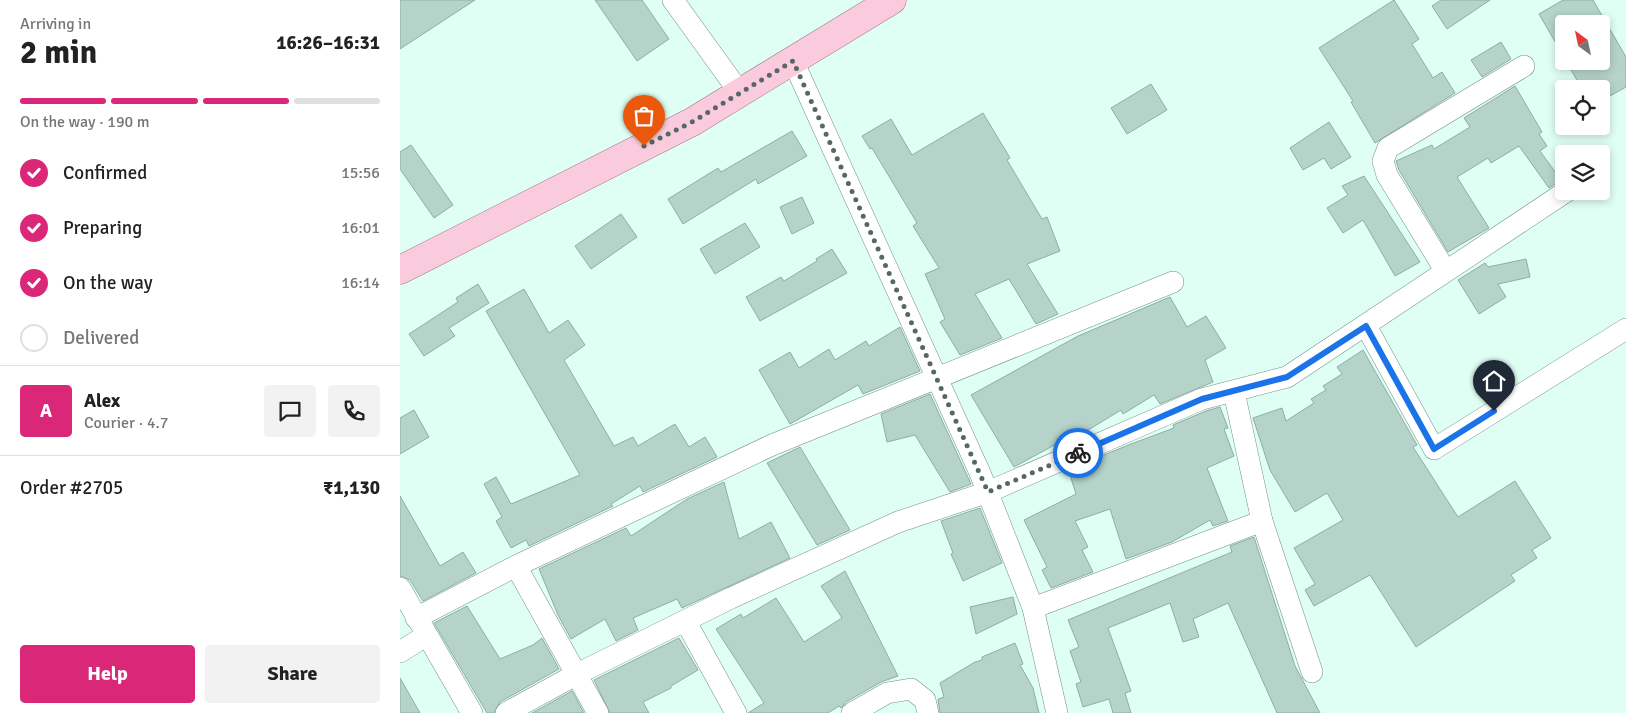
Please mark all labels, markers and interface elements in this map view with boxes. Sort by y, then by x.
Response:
text: Arriving in [20,14,91,34]
north arrow [1555,15,1610,70]
map controls [1555,15,1610,200]
text: 16:26–16:31 [276,31,380,55]
text: 2 min [20,33,97,72]
button: locate [1555,80,1610,135]
pin [623,95,665,146]
icon: bag [630,102,658,130]
text: On the way · 190 m [20,112,150,132]
button: layers [1555,145,1610,200]
icon: check [20,159,48,187]
text: Confirmed [63,161,147,185]
text: 15:56 [341,163,380,183]
icon: check [20,214,48,242]
text: Preparing [63,216,142,240]
text: 16:01 [341,218,380,238]
icon: check [20,269,48,297]
text: On the way [63,271,153,295]
text: 16:14 [341,273,380,293]
text: Delivered [63,326,139,350]
pin [1473,360,1515,411]
icon: home [1480,367,1508,395]
button: chat [264,385,316,437]
button: phone [328,385,380,437]
text: Alex [84,389,120,413]
text: A [40,399,52,423]
text: Courier · 4.7 [84,413,168,433]
courier [1053,428,1103,478]
icon: bike [1064,439,1092,467]
text: Order #2705 [20,476,123,500]
text: ₹1,130 [323,476,380,500]
button: Help [20,645,195,703]
button: Share [205,645,380,703]

